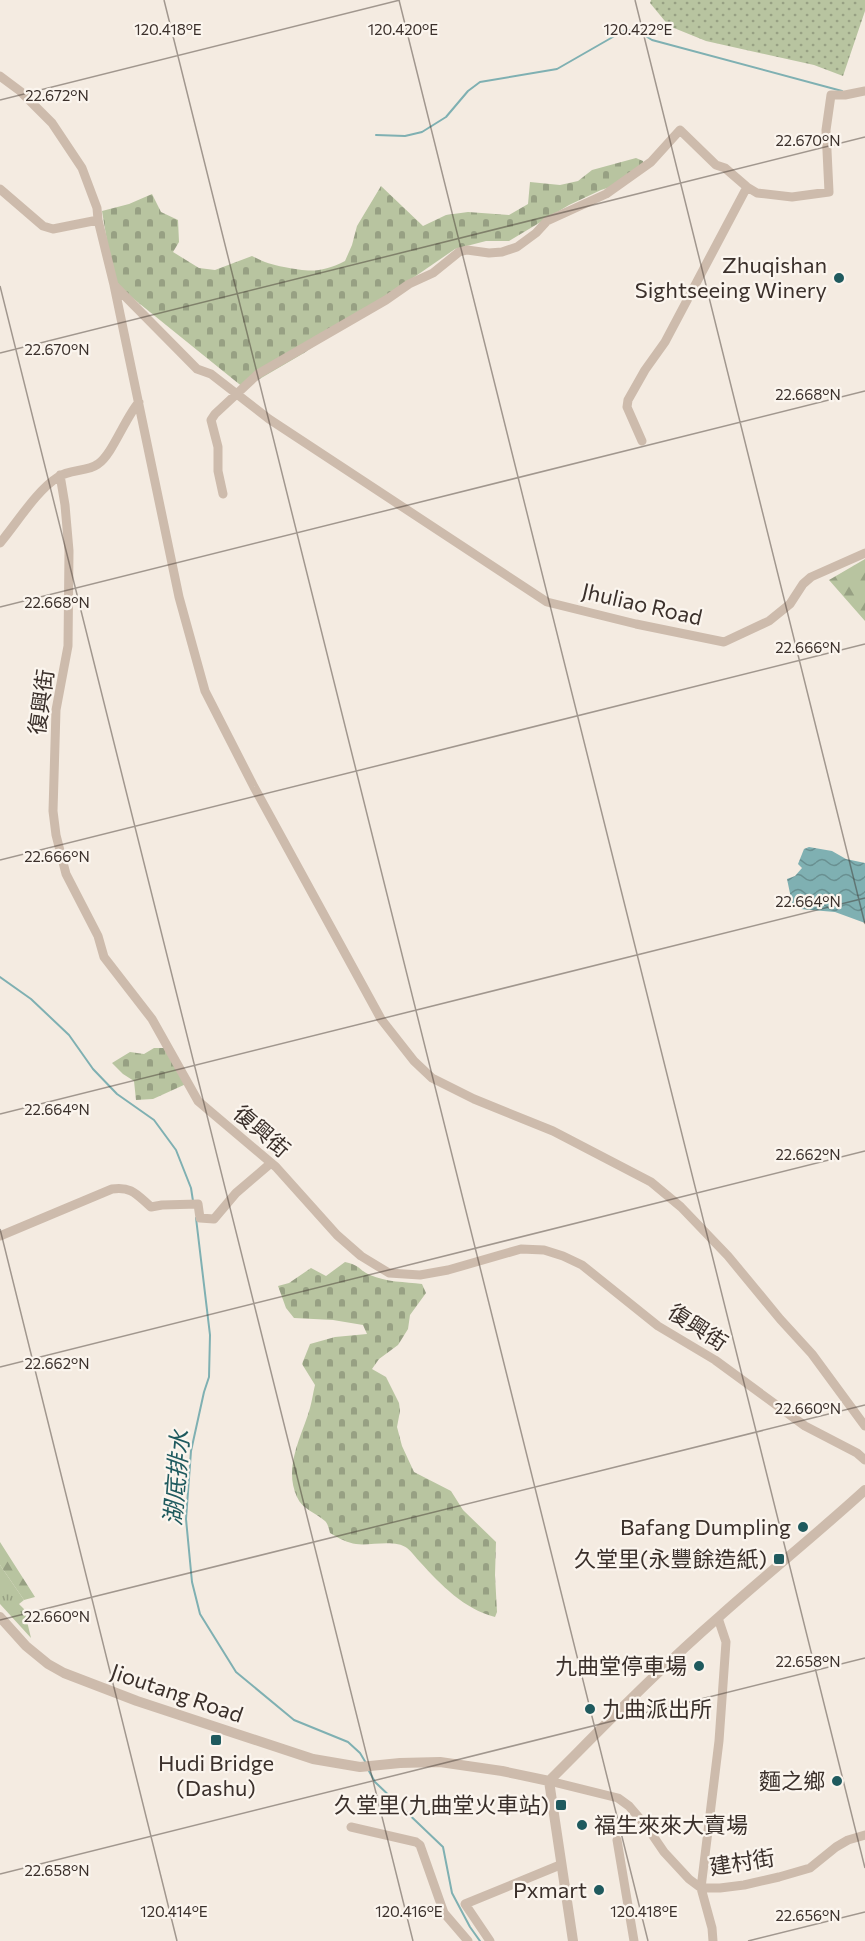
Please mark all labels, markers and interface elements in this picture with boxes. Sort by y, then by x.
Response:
text: 120.418°E [134,20,202,38]
text: 120.420°E [368,20,438,38]
text: 120.422°E [603,20,673,38]
text: 22.672°N [25,86,89,104]
text: 22.670°N [776,131,840,149]
place label: Zhuqishan Sightseeing Winery [635,251,827,303]
marker: Zhuqishan Sightseeing Winery [832,271,846,285]
text: 22.670°N [25,340,89,358]
text: 22.668°N [775,385,841,403]
street label: Jhuliao Road [579,577,705,630]
text: 22.668°N [24,593,90,611]
text: 22.666°N [775,638,841,656]
street label: 復興街 [23,667,58,736]
text: 22.666°N [24,847,90,865]
text: 22.664°N [775,892,841,910]
street label: 復興街 [229,1099,296,1162]
text: 22.664°N [24,1100,90,1118]
text: 22.662°N [776,1145,840,1163]
street label: 復興街 [663,1297,733,1356]
text: 22.662°N [25,1354,89,1372]
text: 22.660°N [775,1399,841,1417]
water label: 湖底排水 [157,1428,194,1527]
place label: Bafang Dumpling [620,1513,791,1540]
marker: Bafang Dumpling [796,1520,810,1534]
place label: 久堂里(永豐餘造紙) [574,1545,767,1572]
marker: 久堂里(永豐餘造紙) [772,1552,786,1566]
text: 22.660°N [24,1607,90,1625]
place label: 九曲堂停車場 [555,1652,687,1679]
text: 22.658°N [775,1652,841,1670]
street label: Jioutang Road [107,1657,247,1728]
marker: 九曲堂停車場 [692,1659,706,1673]
place label: 九曲派出所 [602,1695,712,1722]
marker: 九曲派出所 [583,1702,597,1716]
marker: Hudi Bridge (Dashu) [209,1733,223,1747]
place label: Hudi Bridge (Dashu) [158,1749,274,1801]
place label: 麵之鄉 [759,1767,825,1794]
marker: 麵之鄉 [830,1774,844,1788]
place label: 久堂里(九曲堂火車站) [334,1791,549,1818]
marker: 久堂里(九曲堂火車站) [554,1798,568,1812]
place label: 福生來來大賣場 [594,1811,748,1838]
marker: 福生來來大賣場 [575,1818,589,1832]
street label: 建村街 [707,1843,777,1880]
text: 22.658°N [24,1861,90,1879]
place label: Pxmart [513,1876,587,1903]
marker: Pxmart [592,1883,606,1897]
text: 120.414°E [140,1902,208,1920]
text: 120.416°E [375,1902,443,1920]
text: 120.418°E [610,1902,678,1920]
text: 22.656°N [775,1906,841,1924]

